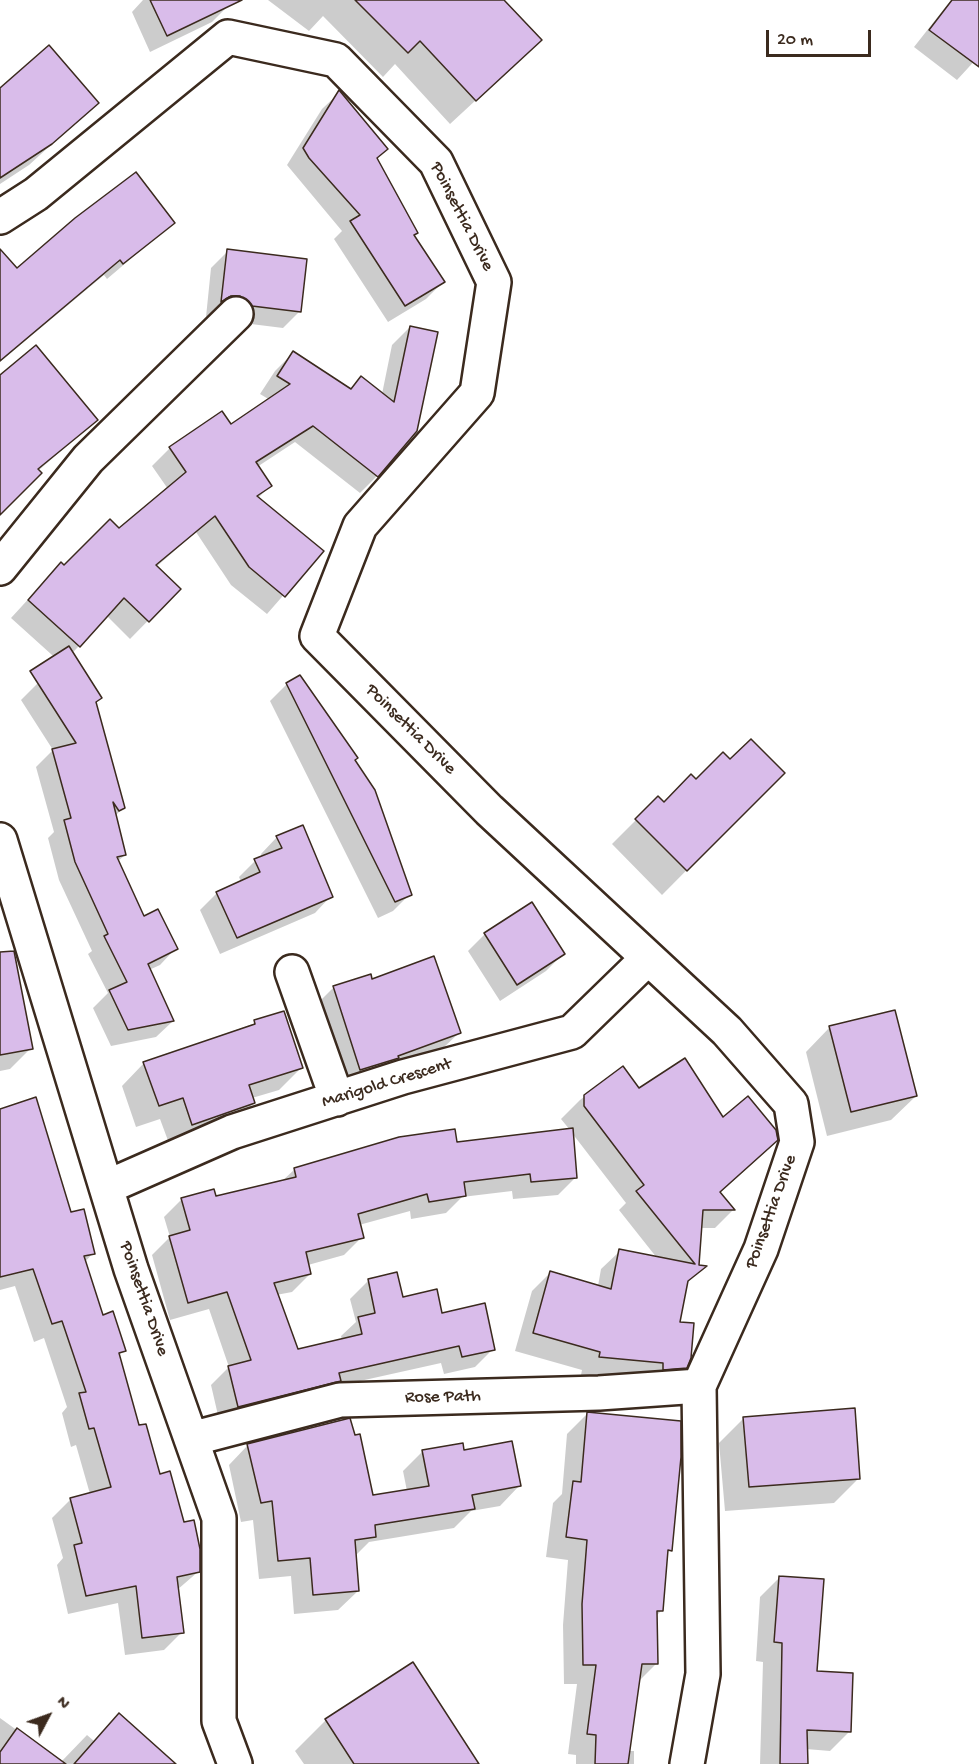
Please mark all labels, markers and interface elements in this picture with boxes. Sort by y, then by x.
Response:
scale bar [769,18,874,56]
text: 20 m [777,30,813,51]
street label: Poinsettia Drive [424,159,498,275]
street label: Poinsettia Drive [360,680,460,780]
street label: Marigold Crescent [320,1054,454,1114]
street label: Poinsettia Drive [741,1152,803,1272]
street label: Poinsettia Drive [113,1239,173,1359]
street label: Rose Path [405,1387,481,1409]
north arrow [18,1686,78,1746]
text: N [51,1694,73,1714]

